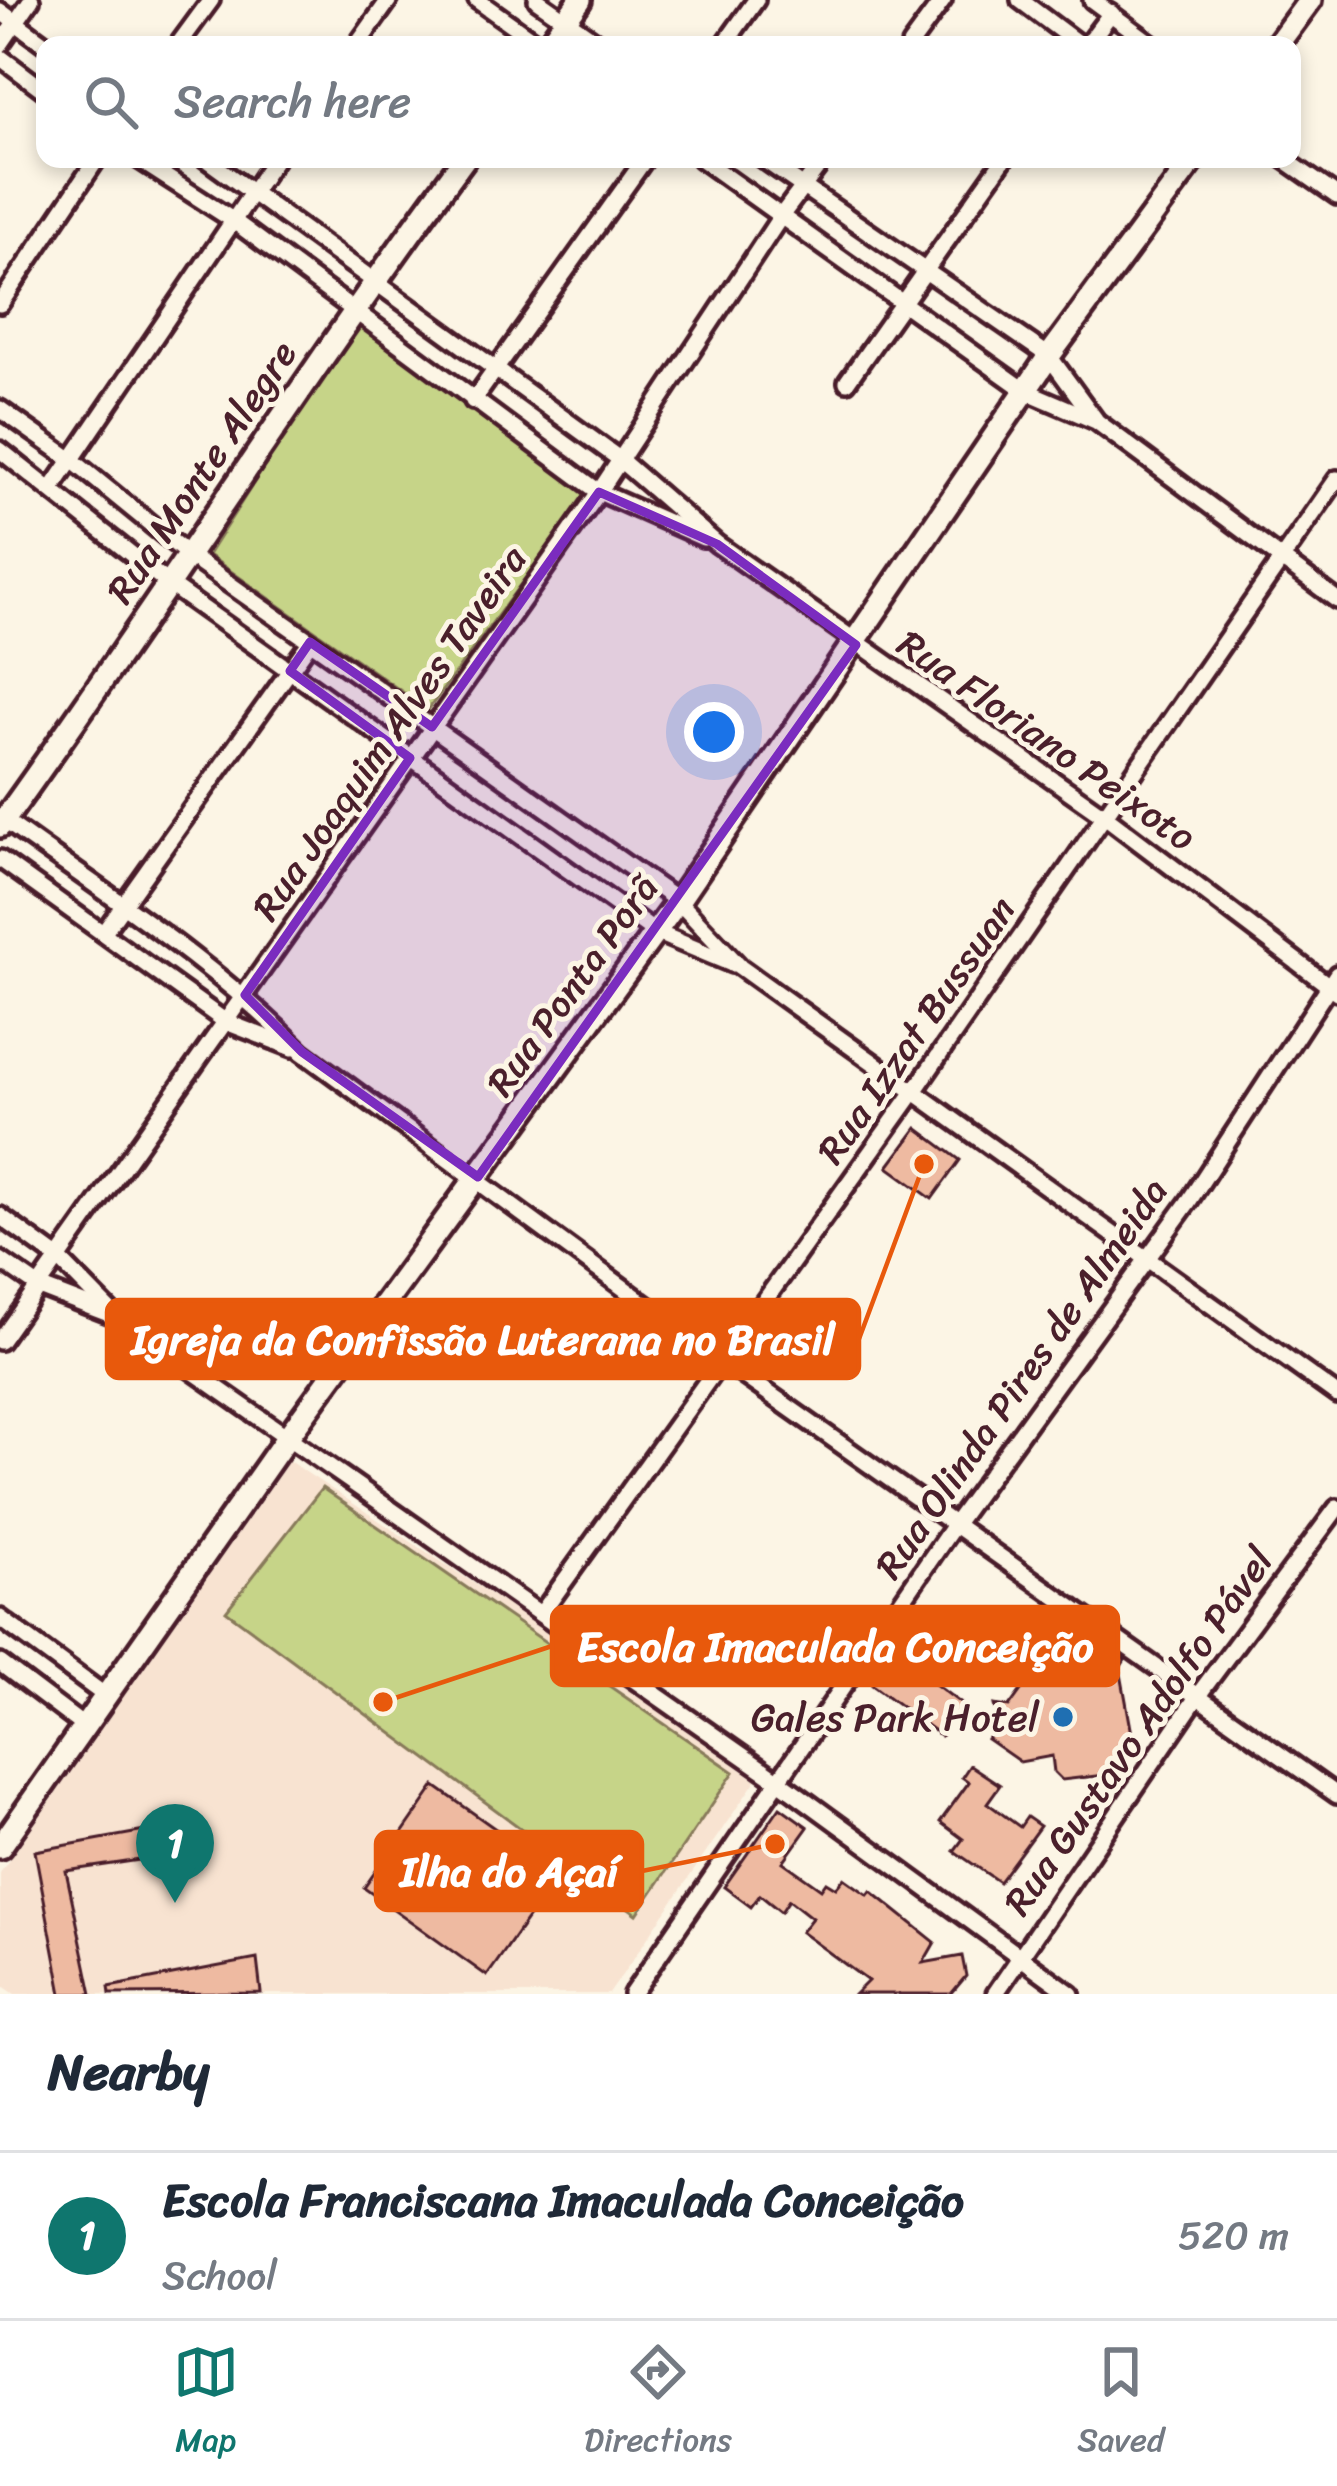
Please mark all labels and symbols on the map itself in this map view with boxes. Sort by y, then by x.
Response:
street label: Rua Monte Alegre [87,326,315,618]
street label: Rua Joaquim Alves Taveira [233,530,545,936]
street label: Rua Floriano Peixoto [882,610,1212,870]
your location [684,702,744,762]
street label: Rua Ponta Porã [467,858,677,1111]
street label: Rua Izzat Bussuan [797,881,1035,1179]
street label: Rua Olinda Pires de Almeida [856,1162,1186,1594]
callout: Igreja da Confissão Luterana no Brasil [107,1300,859,1378]
text: Igreja da Confissão Luterana no Brasil [129,1303,837,1377]
street label: Rua Gustavo Adolfo Pável [984,1531,1292,1930]
callout: Escola Imaculada Conceição [552,1607,1118,1685]
text: Escola Imaculada Conceição [576,1610,1094,1684]
place label: Gales Park Hotel [751,1683,1040,1752]
marker: Gales Park Hotel [1050,1704,1076,1730]
pin: 1 [136,1804,214,1903]
callout: Ilha do Açaí [376,1832,642,1910]
text: Ilha do Açaí [398,1835,623,1909]

